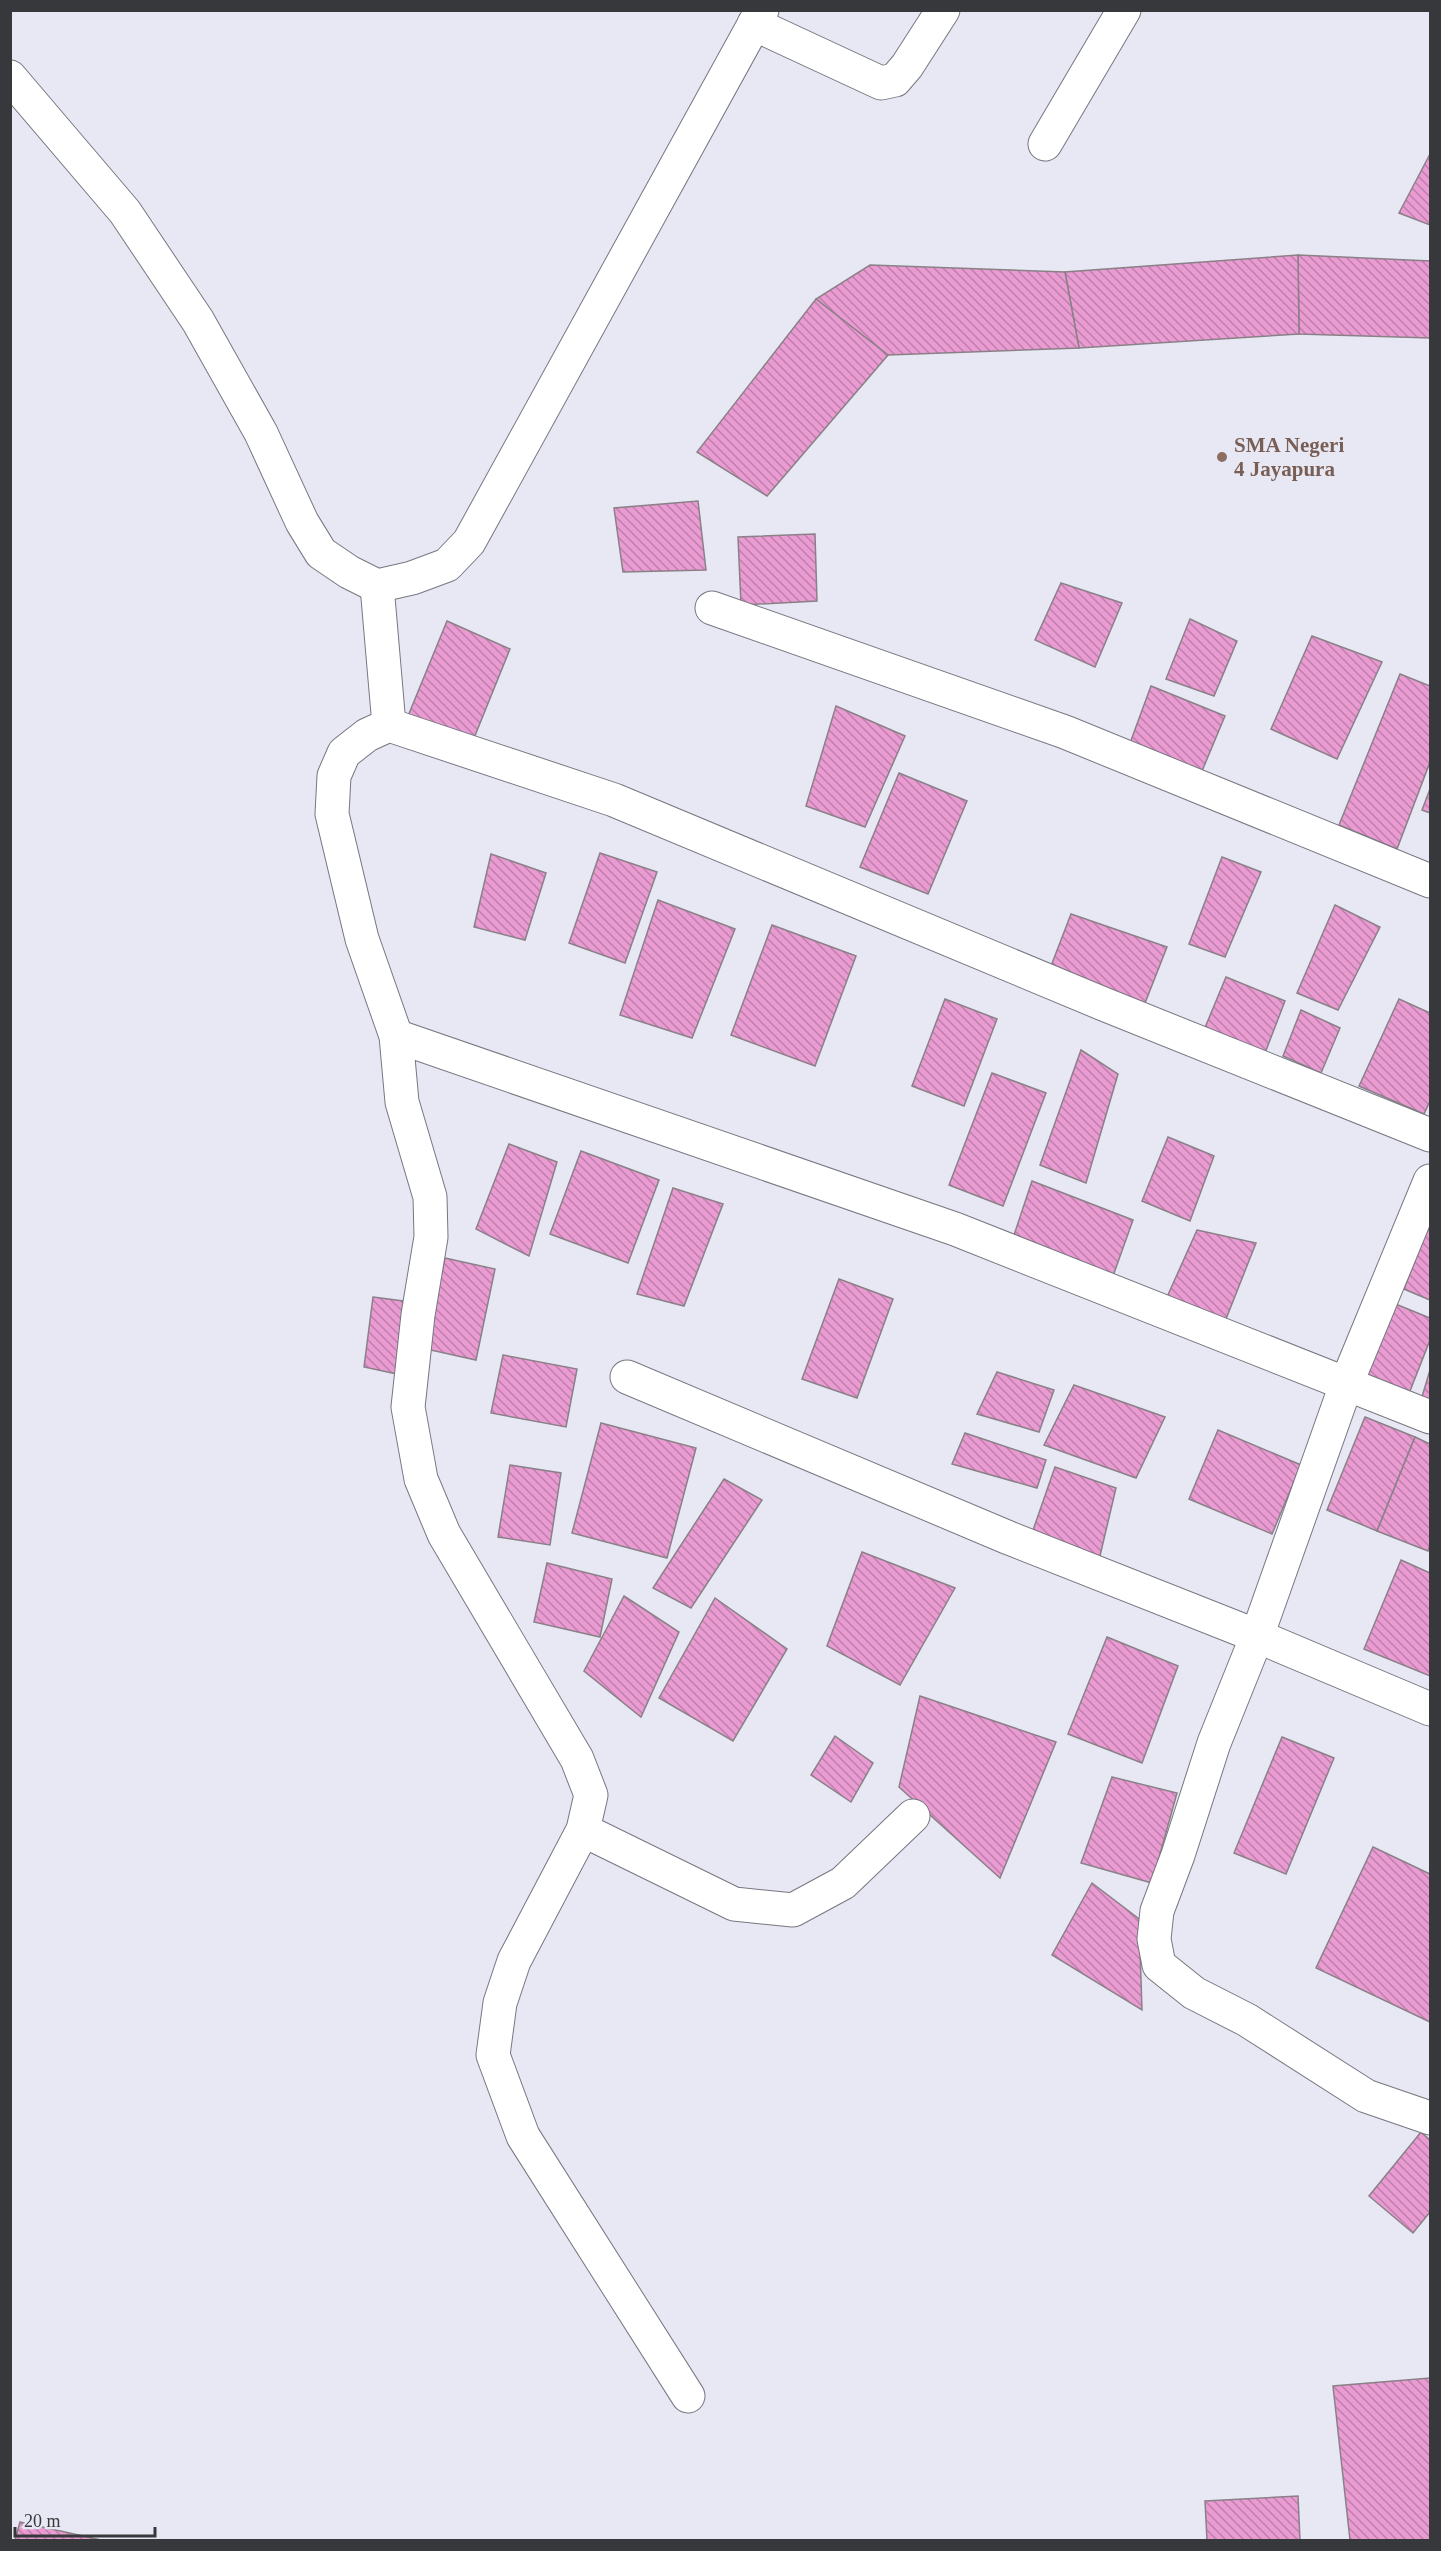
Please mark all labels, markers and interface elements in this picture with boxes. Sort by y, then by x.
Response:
place label: SMA Negeri 4 Jayapura [1234,433,1344,481]
marker: SMA Negeri 4 Jayapura [1215,450,1229,464]
scale bar [15,2500,154,2538]
text: 20 m [24,2511,61,2531]

